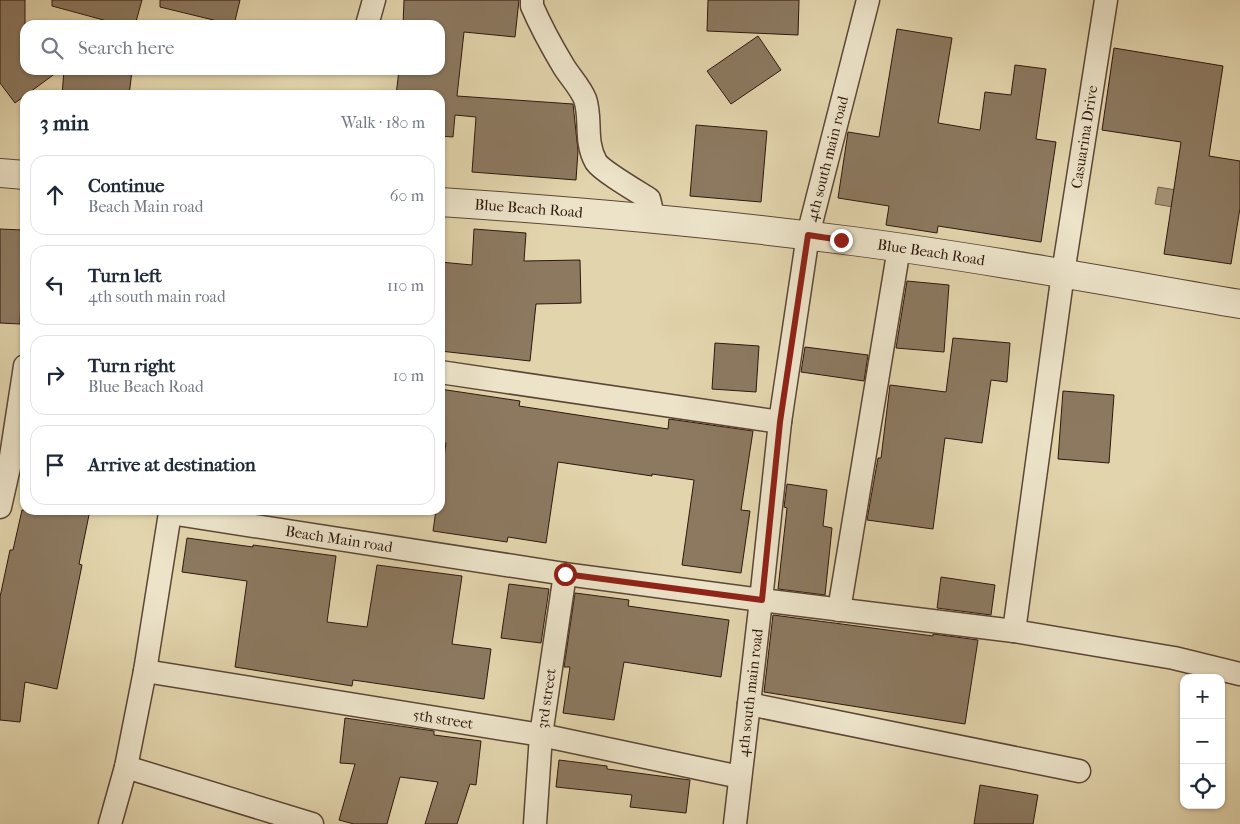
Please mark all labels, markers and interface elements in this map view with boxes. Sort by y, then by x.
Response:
search box [20,20,445,75]
icon: search [38,34,66,62]
text: Search here [78,37,174,59]
street label: Casuarina Drive [1067,83,1102,190]
street label: 4th south main road [803,93,852,224]
text: 3 min [40,111,89,135]
text: Walk · 180 m [341,113,425,132]
text: Continue [88,175,164,197]
icon: ahead [41,181,69,209]
text: 60 m [390,186,424,205]
street label: Blue Beach Road [474,195,584,222]
text: Beach Main road [88,197,204,216]
route end [830,229,853,252]
street label: Blue Beach Road [876,236,987,270]
text: Turn left [88,265,162,287]
icon: left [41,271,69,299]
text: 110 m [387,276,424,295]
text: 4th south main road [88,287,226,306]
text: Turn right [88,355,175,377]
icon: right [41,361,69,389]
text: 10 m [393,366,424,385]
text: Blue Beach Road [88,377,204,396]
icon: arrive [41,451,69,479]
text: Arrive at destination [88,454,256,476]
street label: Beach Main road [284,522,395,556]
route start [554,563,577,586]
street label: 4th south main road [734,627,767,758]
street label: 3rd street [533,666,560,730]
map controls [1180,674,1225,809]
button: + [1180,674,1225,719]
street label: 5th street [412,705,475,733]
button: − [1180,719,1225,764]
button: locate [1180,764,1225,809]

